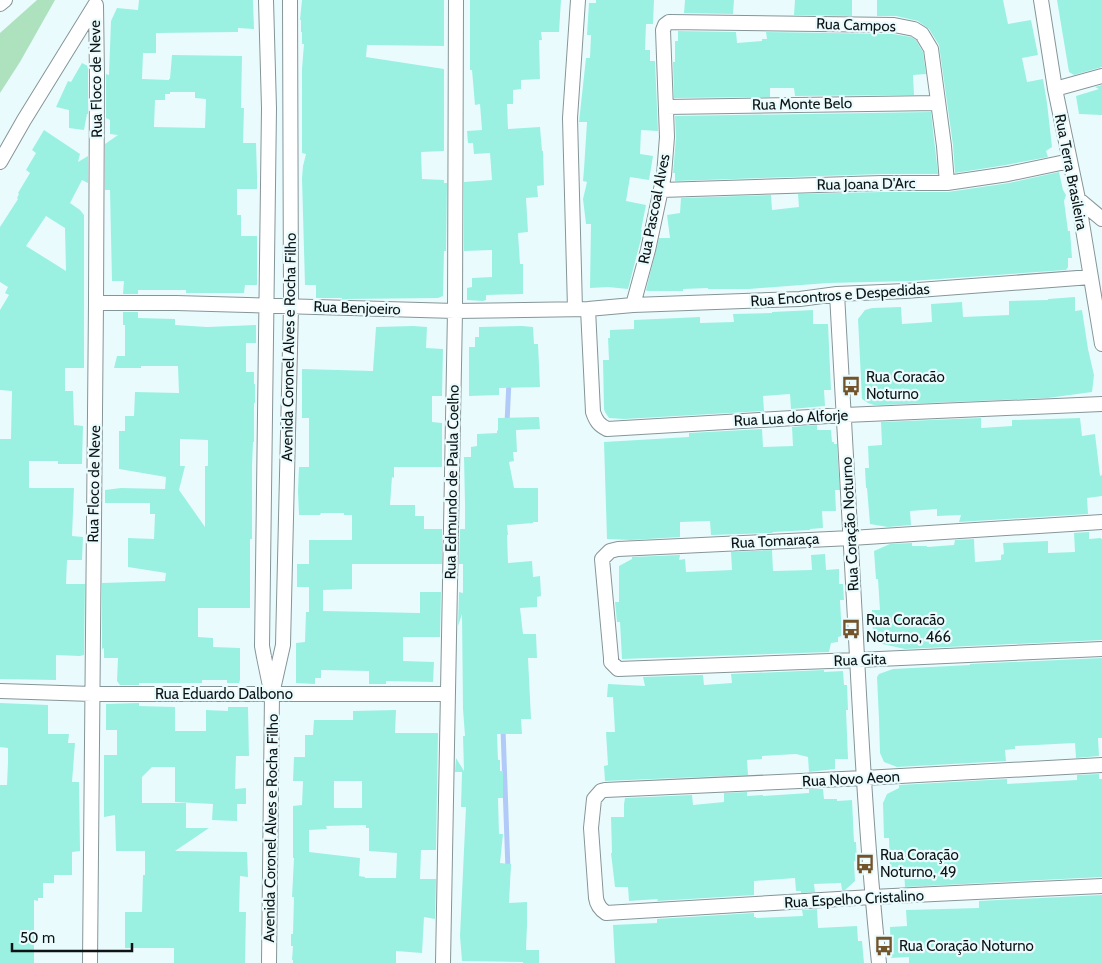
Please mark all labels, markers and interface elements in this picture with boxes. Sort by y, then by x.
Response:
street label: Rua Campos [816,15,896,35]
street label: Rua Floco de Neve [86,20,106,138]
street label: Rua Monte Belo [752,94,852,114]
street label: Rua Terra Brasileira [1051,112,1091,232]
street label: Rua Pascoal Alves [634,152,674,266]
street label: Rua Joana D'Arc [816,174,916,194]
street label: Avenida Coronel Alves e Rocha Filho [278,233,300,461]
street label: Rua Encontros e Despedidas [750,280,930,310]
street label: Rua Benjoeiro [313,297,401,319]
place label: Rua Coracão Noturno [866,368,945,403]
bus stop icon: Rua Coracão Noturno [840,375,862,397]
street label: Rua Edmundo de Paula Coelho [441,384,463,580]
street label: Rua Lua do Alforje [733,406,849,430]
street label: Rua Floco de Neve [84,425,104,543]
street label: Rua Coração Noturno [837,456,863,592]
street label: Rua Tomaraça [730,530,820,552]
place label: Rua Coracão Noturno, 466 [866,611,951,646]
bus stop icon: Rua Coracão Noturno, 466 [840,618,862,640]
street label: Rua Gita [833,650,887,670]
street label: Rua Eduardo Dalbono [155,685,293,703]
street label: Avenida Coronel Alves e Rocha Filho [260,714,282,942]
street label: Rua Novo Aeon [802,767,900,791]
place label: Rua Coração Noturno, 49 [880,846,959,881]
bus stop icon: Rua Coração Noturno, 49 [854,853,876,875]
street label: Rua Espelho Cristalino [784,886,924,912]
scale bar [12,920,132,952]
text: 50 m [20,929,55,947]
bus stop icon: Rua Coração Noturno [873,935,895,957]
place label: Rua Coração Noturno [899,937,1034,955]

